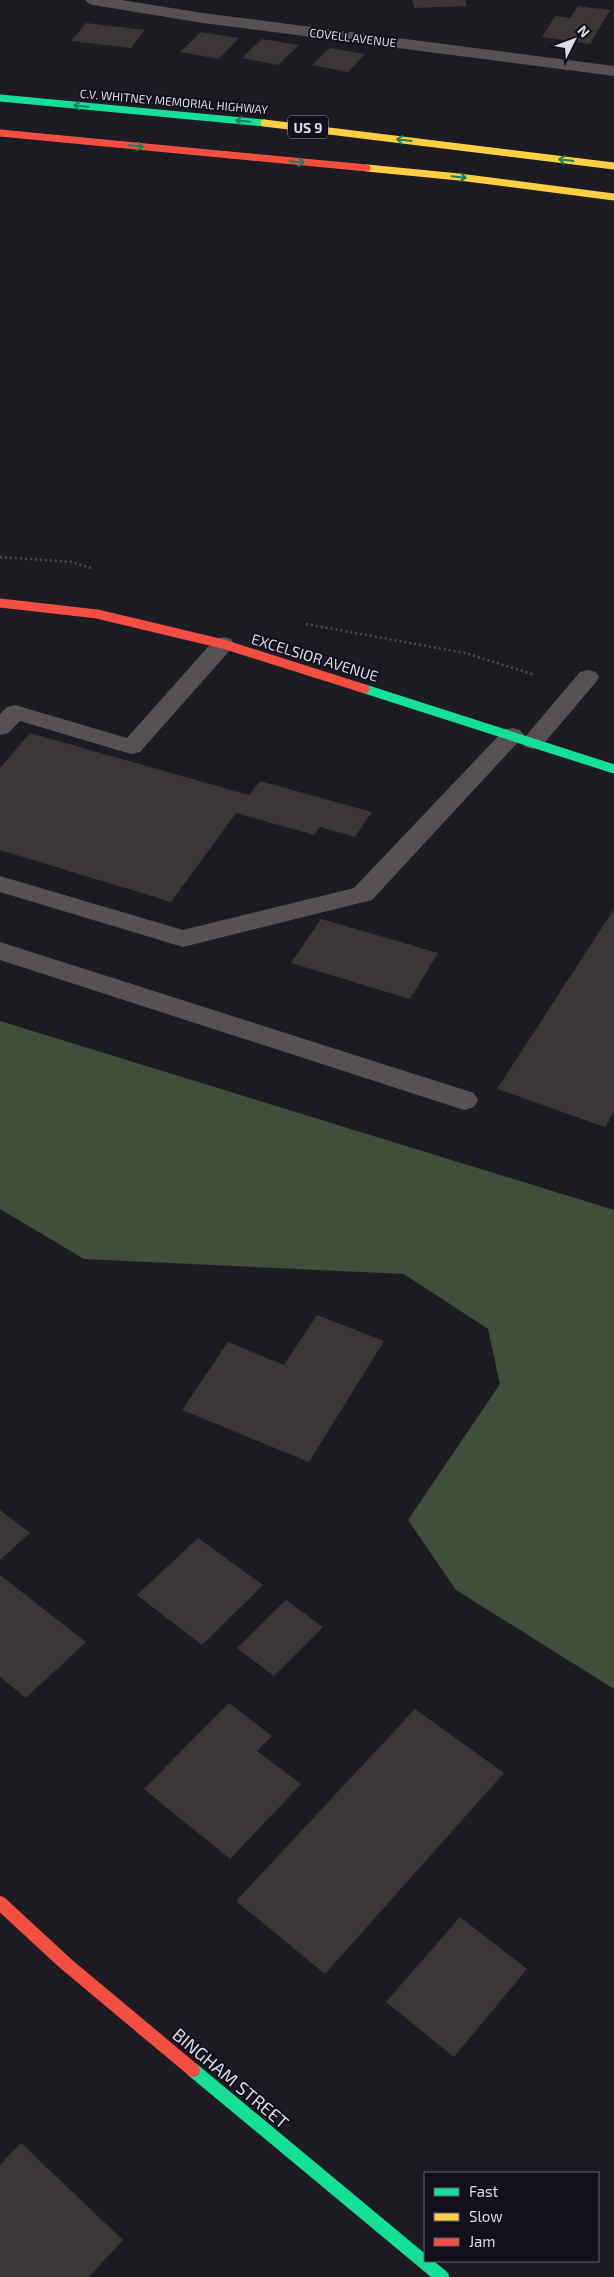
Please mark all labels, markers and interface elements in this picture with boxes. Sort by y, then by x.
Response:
north arrow [549,15,599,65]
text: N [574,22,594,40]
street label: COVELL AVENUE [309,25,397,49]
street label: C.V. WHITNEY MEMORIAL HIGHWAY [79,86,269,116]
one-way arrow [74,101,90,110]
road number: US 9 [288,115,328,138]
one-way arrow [235,116,251,126]
one-way arrow [397,135,413,145]
one-way arrow [127,141,143,151]
one-way arrow [558,155,574,165]
one-way arrow [289,157,305,167]
one-way arrow [451,172,467,182]
street label: EXCELSIOR AVENUE [249,629,381,685]
street label: BINGHAM STREET [168,2023,294,2133]
legend [424,2172,599,2262]
text: Fast [469,2182,499,2200]
text: Slow [469,2207,503,2225]
text: Jam [469,2232,495,2250]

